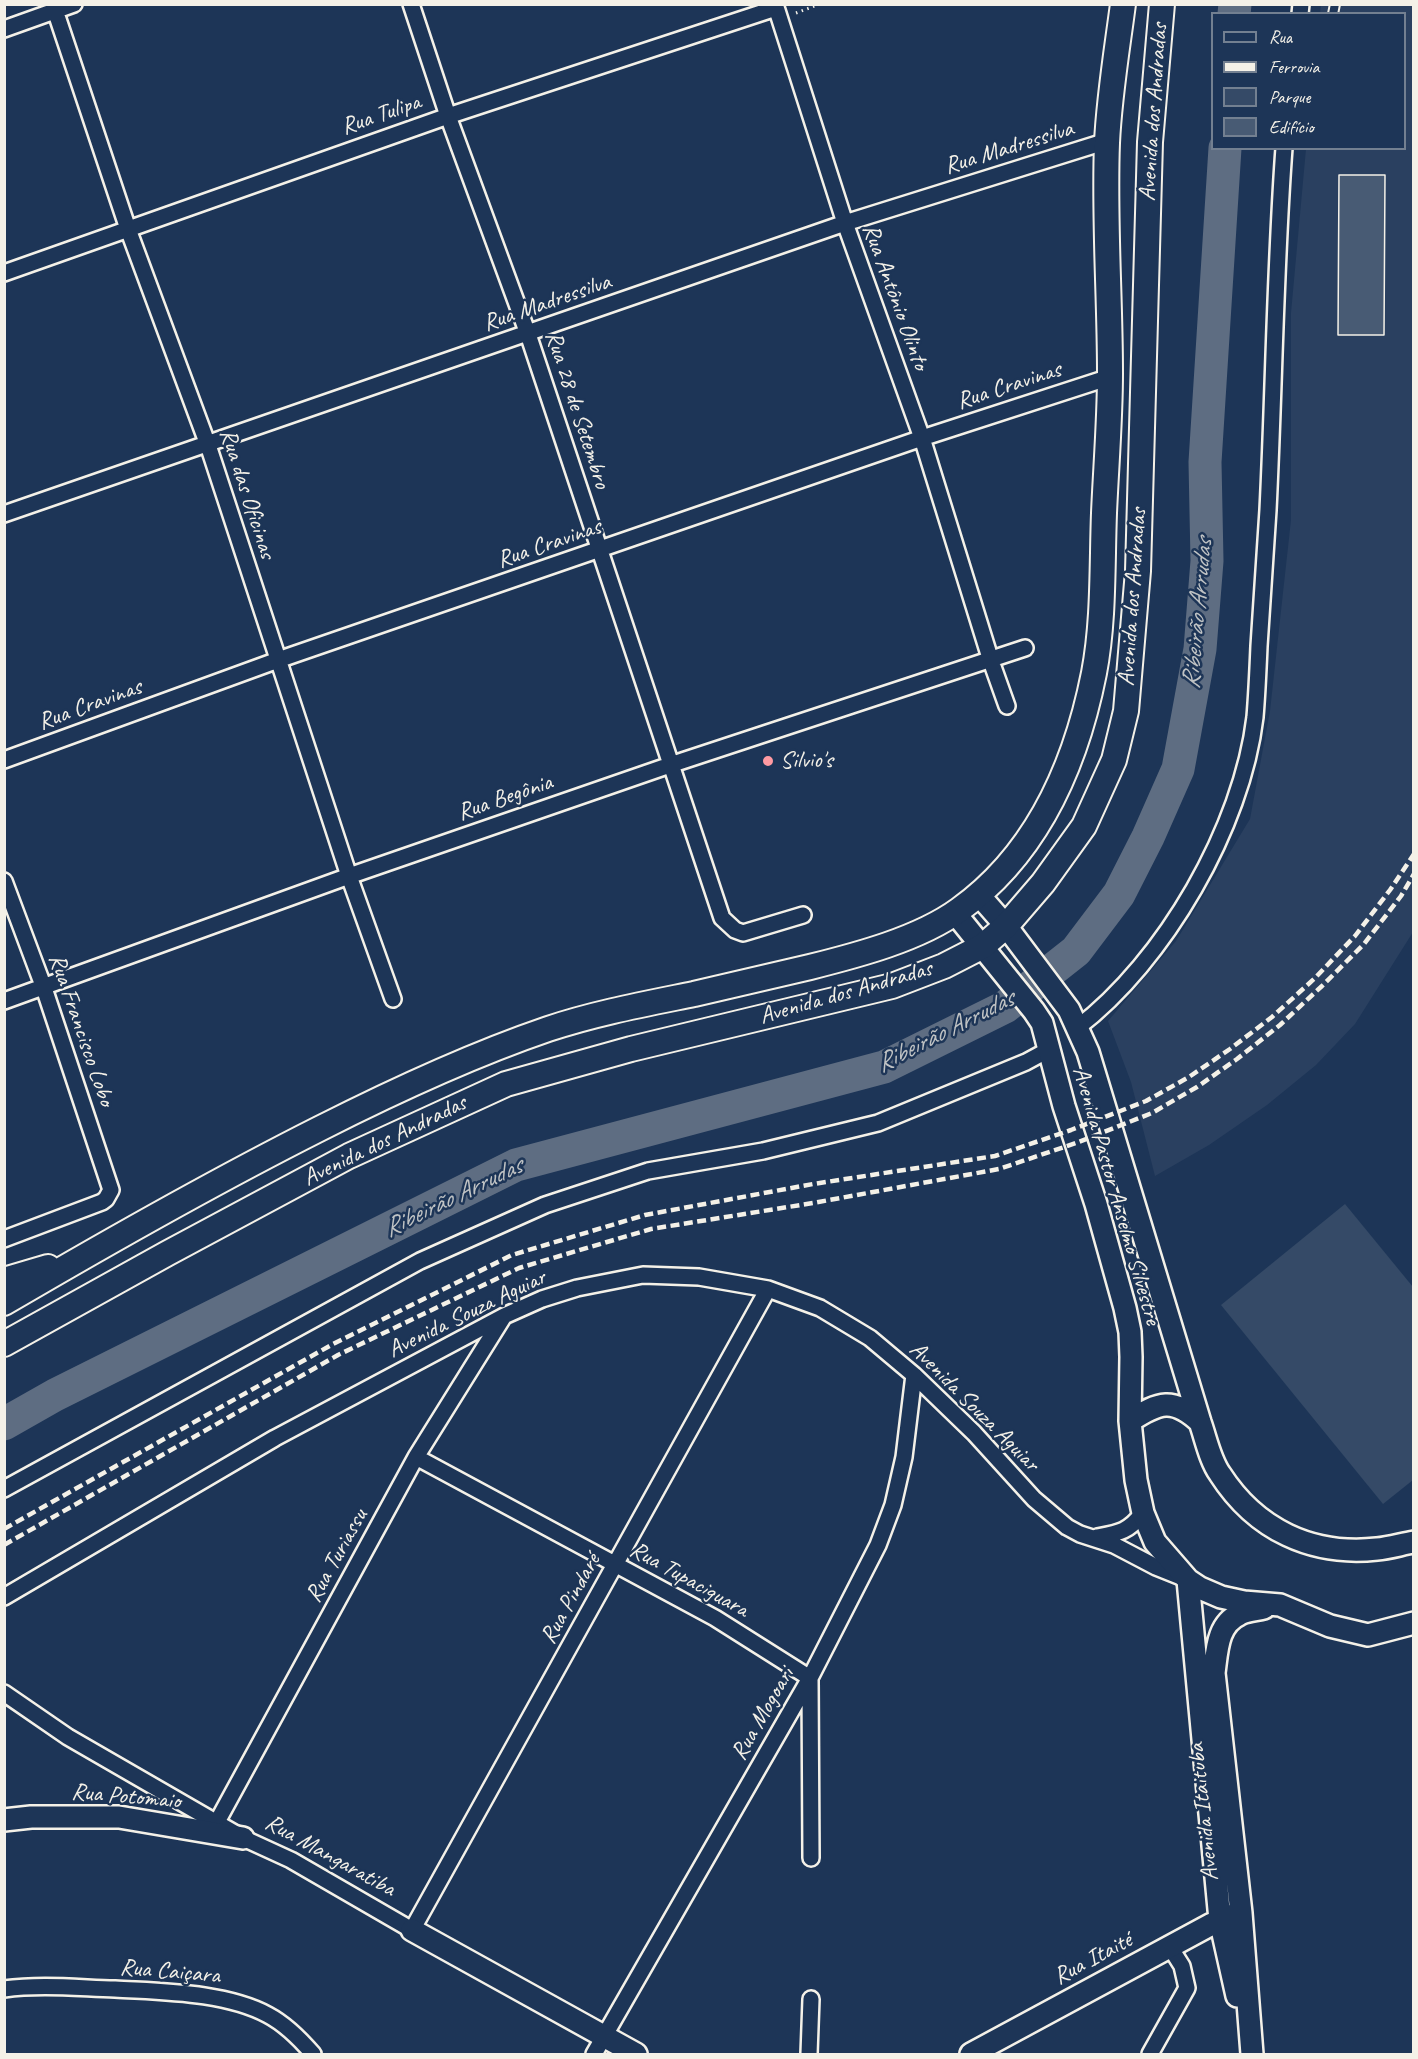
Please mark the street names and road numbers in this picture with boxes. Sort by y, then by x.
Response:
street label: Avenida dos Andradas [1133,22,1175,202]
street label: Rua Tulipa [338,88,424,142]
street label: Rua Madressilva [941,115,1077,181]
street label: Rua Antônio Olinto [855,220,935,374]
street label: Rua Madressilva [479,268,615,338]
street label: Rua 28 de Setembro [538,328,616,492]
street label: Rua Cravinas [953,356,1065,416]
street label: Rua das Oficinas [212,425,282,563]
street label: Avenida dos Andradas [1112,507,1154,687]
street label: Rua Cravinas [493,513,605,575]
street label: Rua Cravinas [34,673,146,737]
street label: Rua Begônia [454,768,556,828]
street label: Rua Francisco Lobo [42,950,120,1110]
street label: Avenida dos Andradas [756,955,936,1031]
street label: Avenida Pastor Anselmo Silvestre [1065,1064,1167,1328]
street label: Avenida dos Andradas [299,1089,471,1193]
street label: Avenida Souza Aguiar [383,1263,551,1365]
street label: Avenida Souza Aguiar [903,1336,1045,1478]
street label: Rua Turiassu [300,1504,374,1608]
street label: Rua Tupaciguara [625,1536,753,1624]
street label: Rua Pindaré [534,1549,608,1649]
street label: Rua Mogoari [725,1663,801,1765]
street label: Avenida Itaituba [1182,1742,1226,1882]
street label: Rua Potomaio [70,1778,182,1816]
street label: Rua Mangaratiba [260,1808,400,1904]
street label: Rua Itaité [1049,1926,1137,1992]
street label: Rua Caiçara [119,1953,221,1991]

